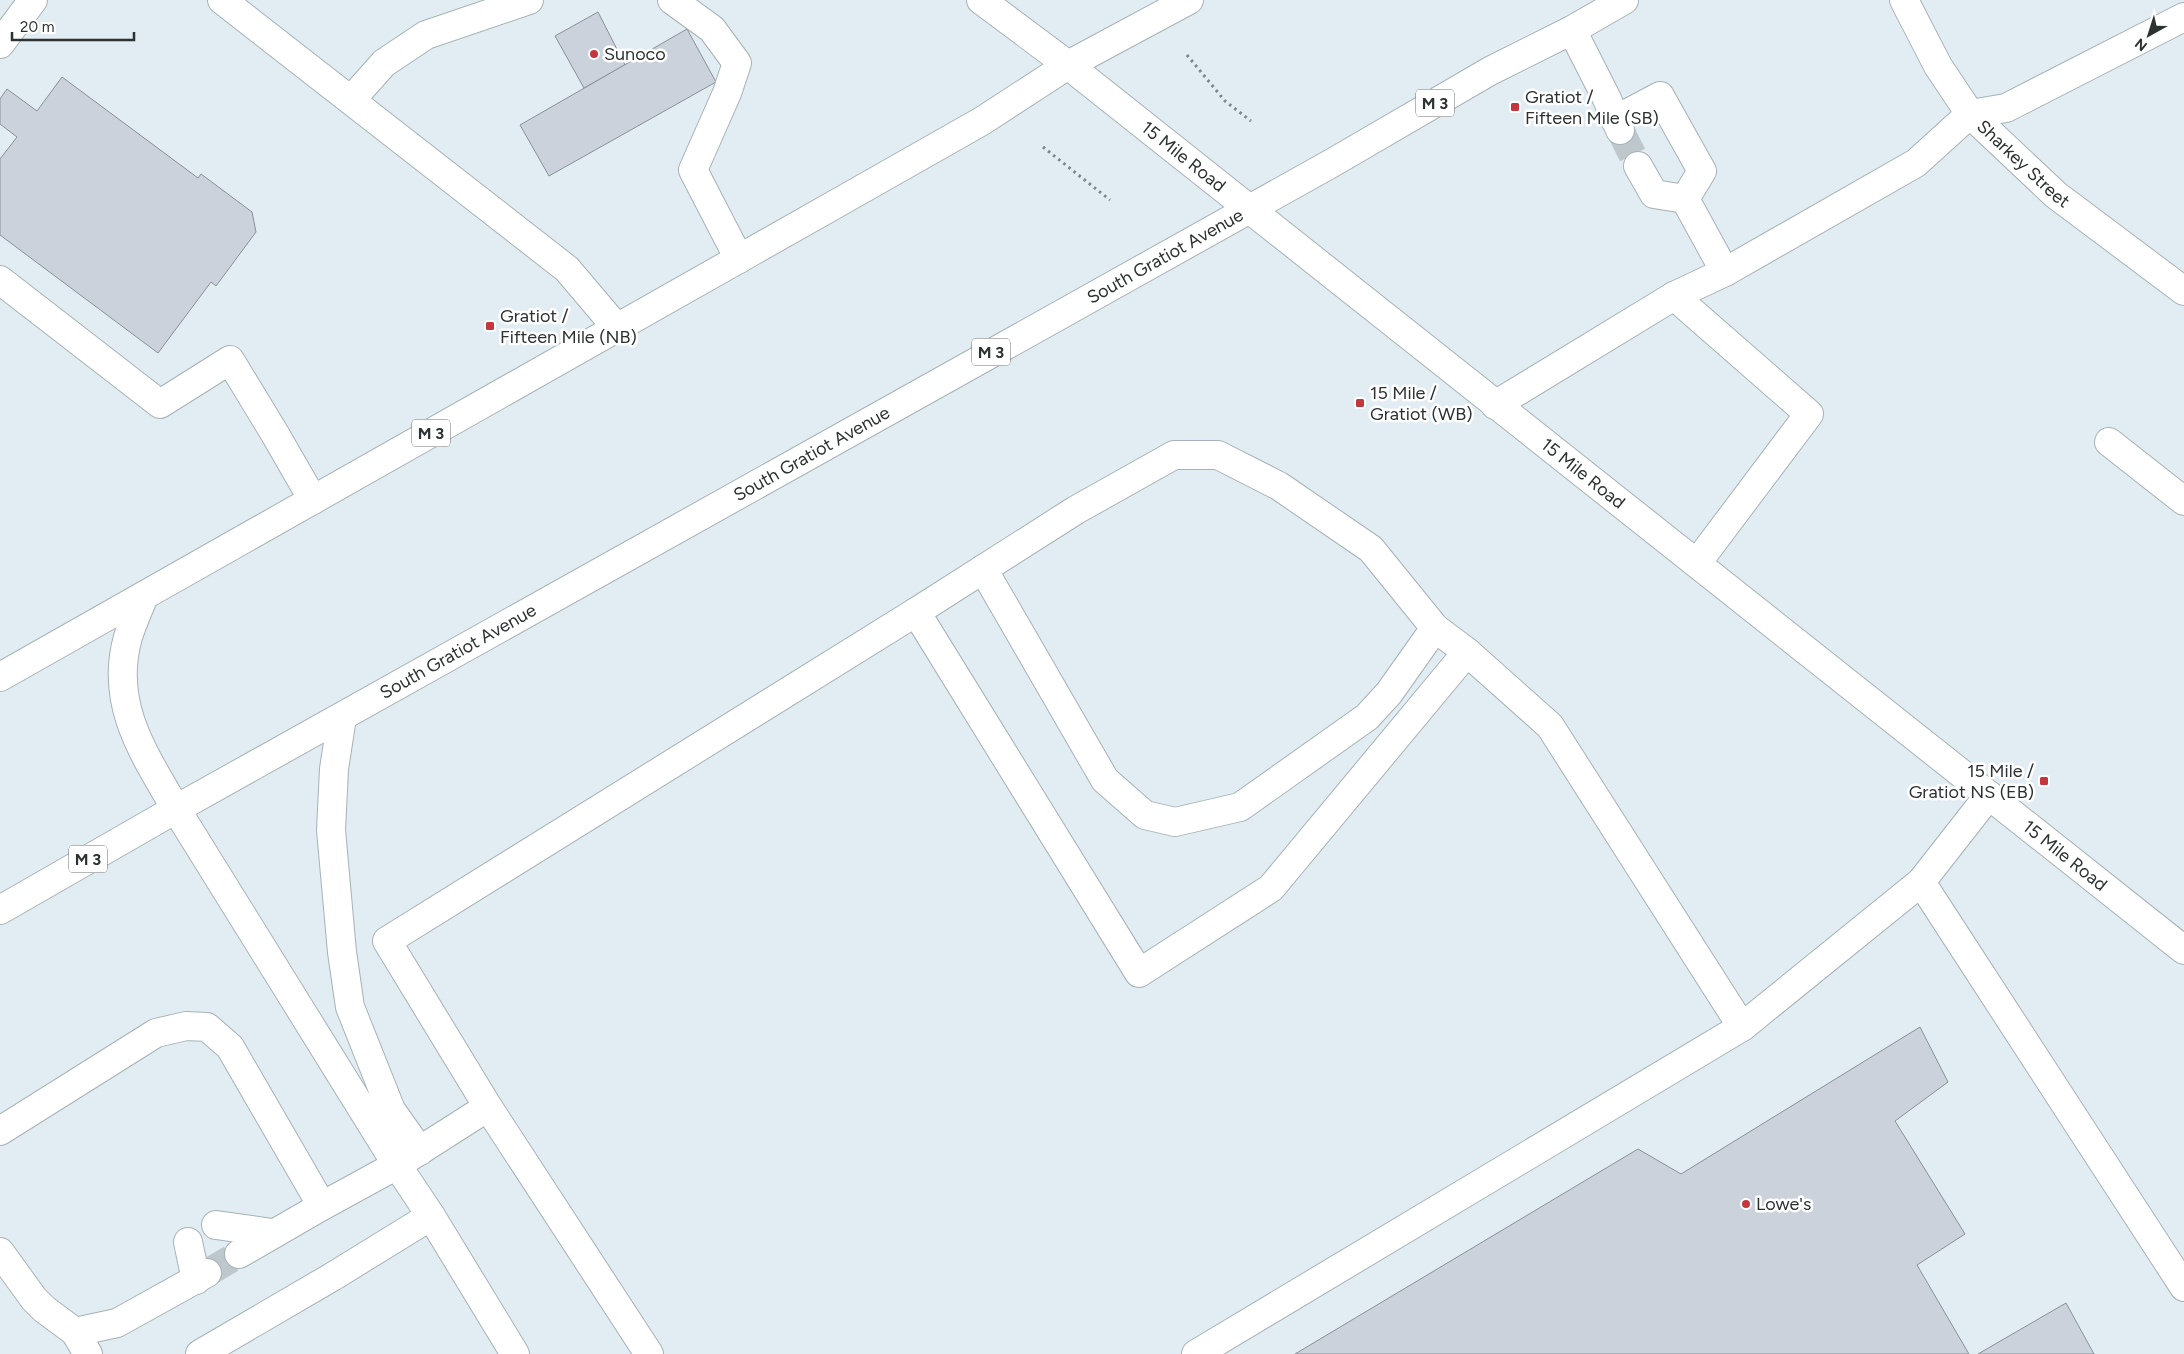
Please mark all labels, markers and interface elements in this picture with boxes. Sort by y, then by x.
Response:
scale bar [12,10,135,42]
north arrow [2124,10,2174,60]
text: 20 m [20,18,54,36]
text: N [2132,35,2151,55]
place label: Sunoco [604,43,666,65]
marker: Sunoco [588,48,600,60]
place label: Gratiot / Fifteen Mile (SB) [1525,86,1659,129]
road number: M 3 [1416,90,1454,116]
marker: Gratiot / Fifteen Mile (SB) [1509,101,1521,113]
street label: Sharkey Street [1972,115,2074,213]
street label: 15 Mile Road [1137,116,1230,197]
street label: South Gratiot Avenue [1083,204,1247,309]
place label: Gratiot / Fifteen Mile (NB) [500,305,637,348]
marker: Gratiot / Fifteen Mile (NB) [484,320,496,332]
road number: M 3 [972,338,1010,366]
place label: 15 Mile / Gratiot (WB) [1370,382,1473,425]
marker: 15 Mile / Gratiot (WB) [1354,397,1366,409]
street label: South Gratiot Avenue [730,401,894,506]
road number: M 3 [412,419,450,446]
street label: 15 Mile Road [1537,433,1630,514]
street label: South Gratiot Avenue [376,599,540,704]
place label: 15 Mile / Gratiot NS (EB) [1909,760,2034,803]
marker: 15 Mile / Gratiot NS (EB) [2038,775,2050,787]
street label: 15 Mile Road [2018,815,2112,896]
road number: M 3 [69,846,107,872]
place label: Lowe's [1756,1193,1811,1215]
marker: Lowe's [1740,1198,1752,1210]

